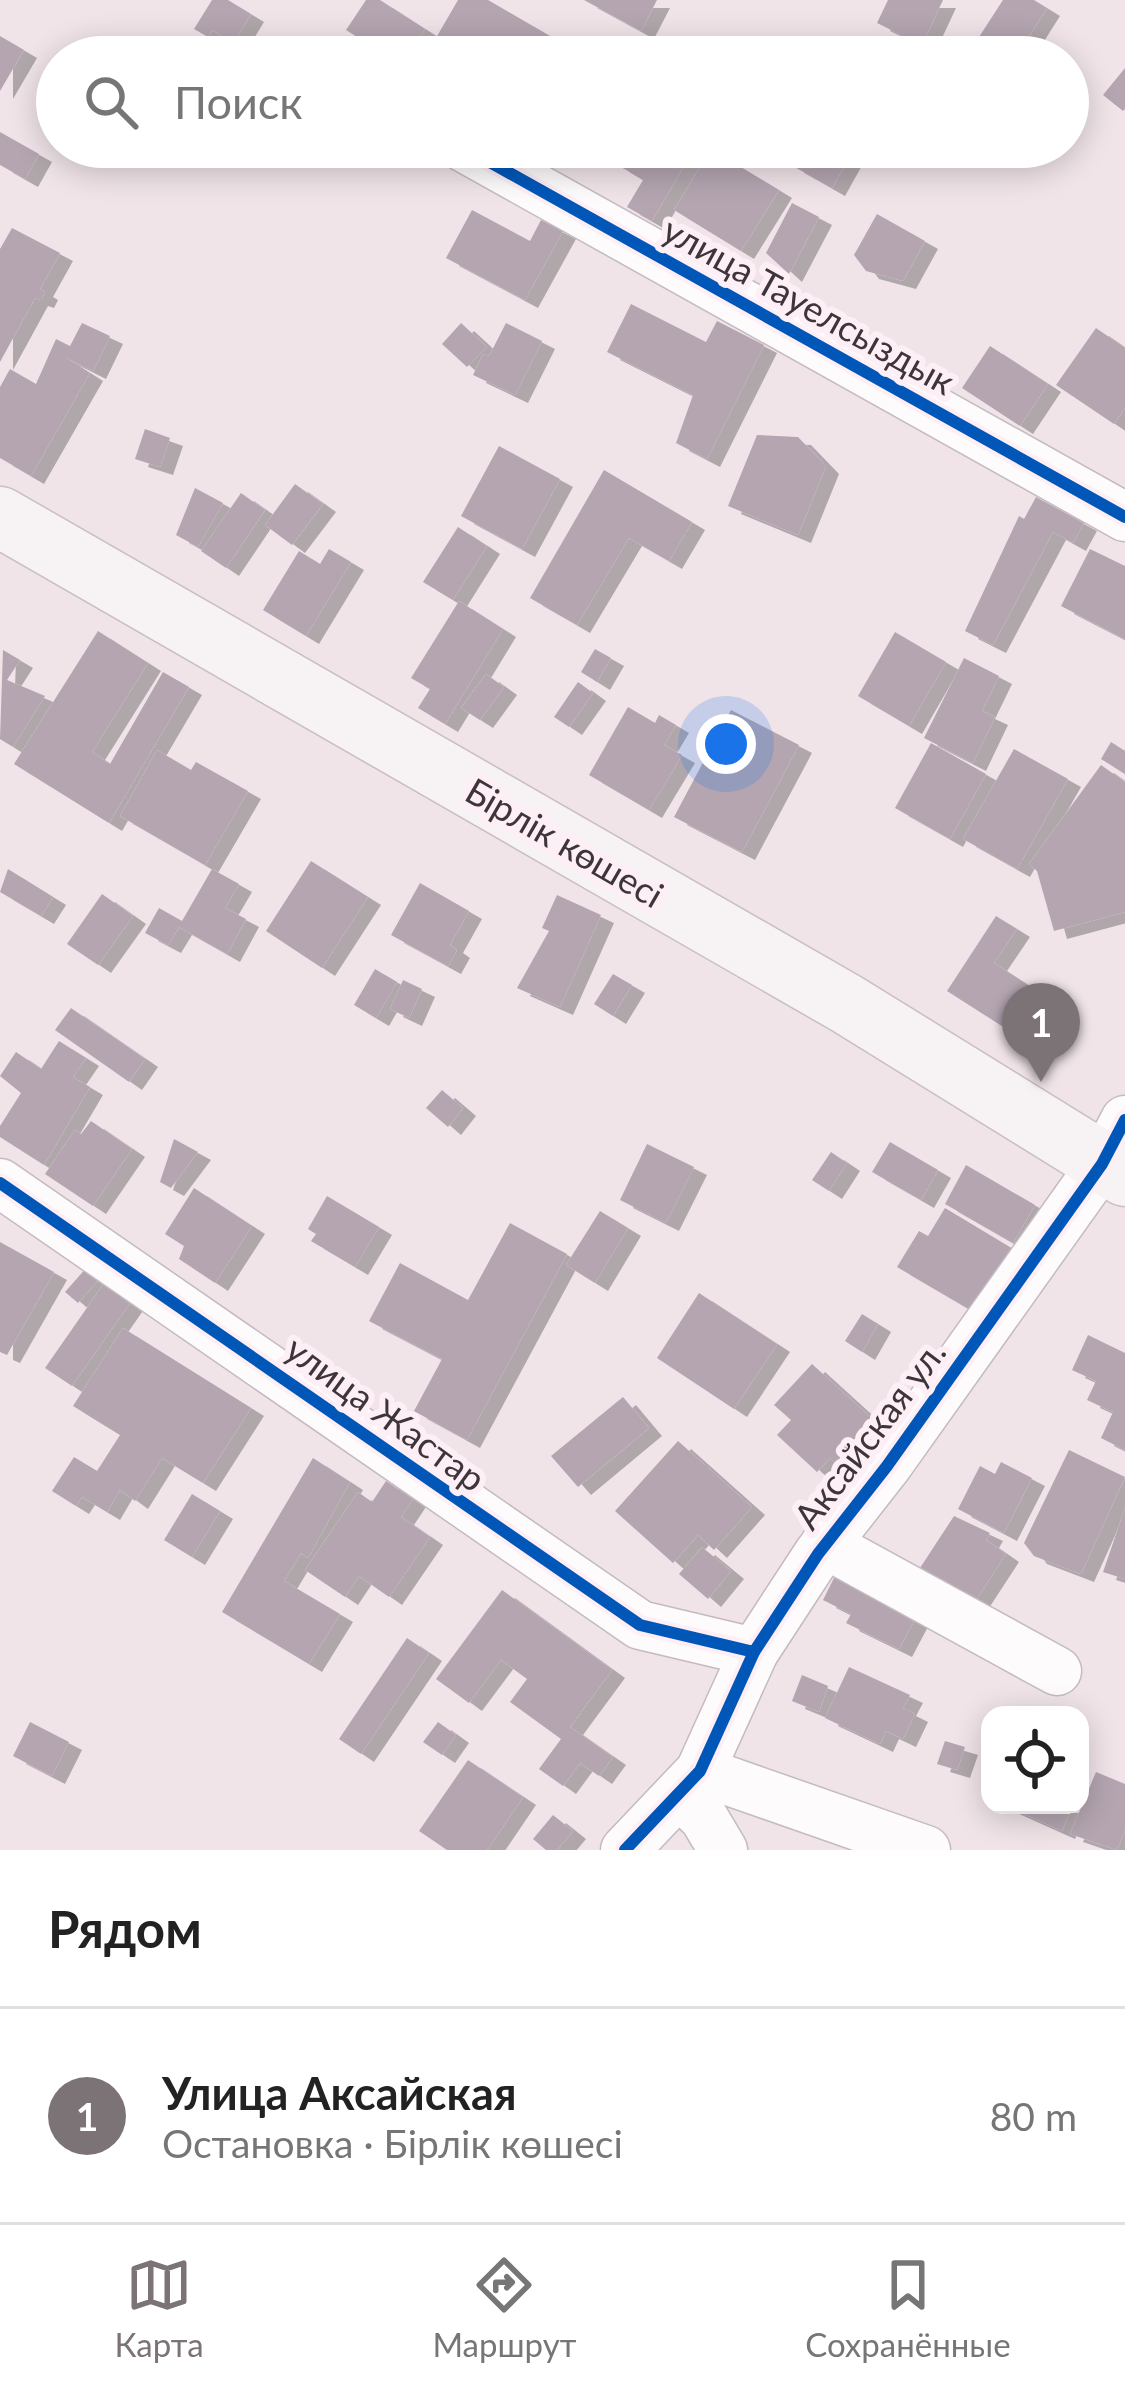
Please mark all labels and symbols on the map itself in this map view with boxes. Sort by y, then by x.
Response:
street label: улица Тауелсыздык [656,207,963,404]
your location [696,714,756,774]
street label: Бірлік көшесі [458,768,672,916]
pin: 1 [1002,983,1080,1082]
street label: улица Жастар [278,1326,494,1500]
street label: Аксайская ул. [784,1331,954,1537]

